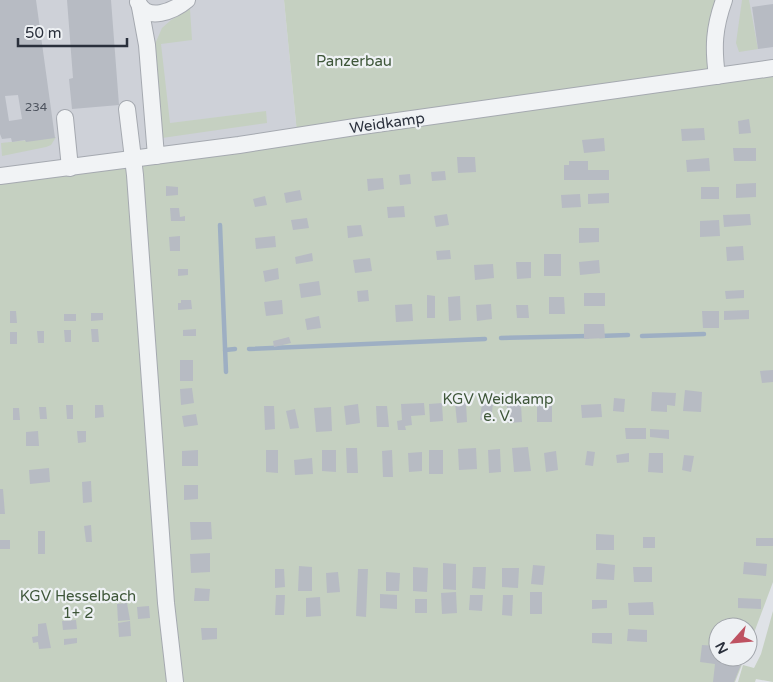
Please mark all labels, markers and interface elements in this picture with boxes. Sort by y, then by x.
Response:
scale bar [18,15,126,47]
text: 50 m [25,24,62,42]
park label: Panzerbau [316,52,392,70]
house number: 234 [25,100,48,114]
street label: Weidkamp [348,109,426,137]
park label: KGV Weidkamp e. V. [442,390,554,425]
park label: KGV Hesselbach 1+ 2 [20,587,136,622]
north arrow [708,617,758,667]
text: N [712,639,732,657]

